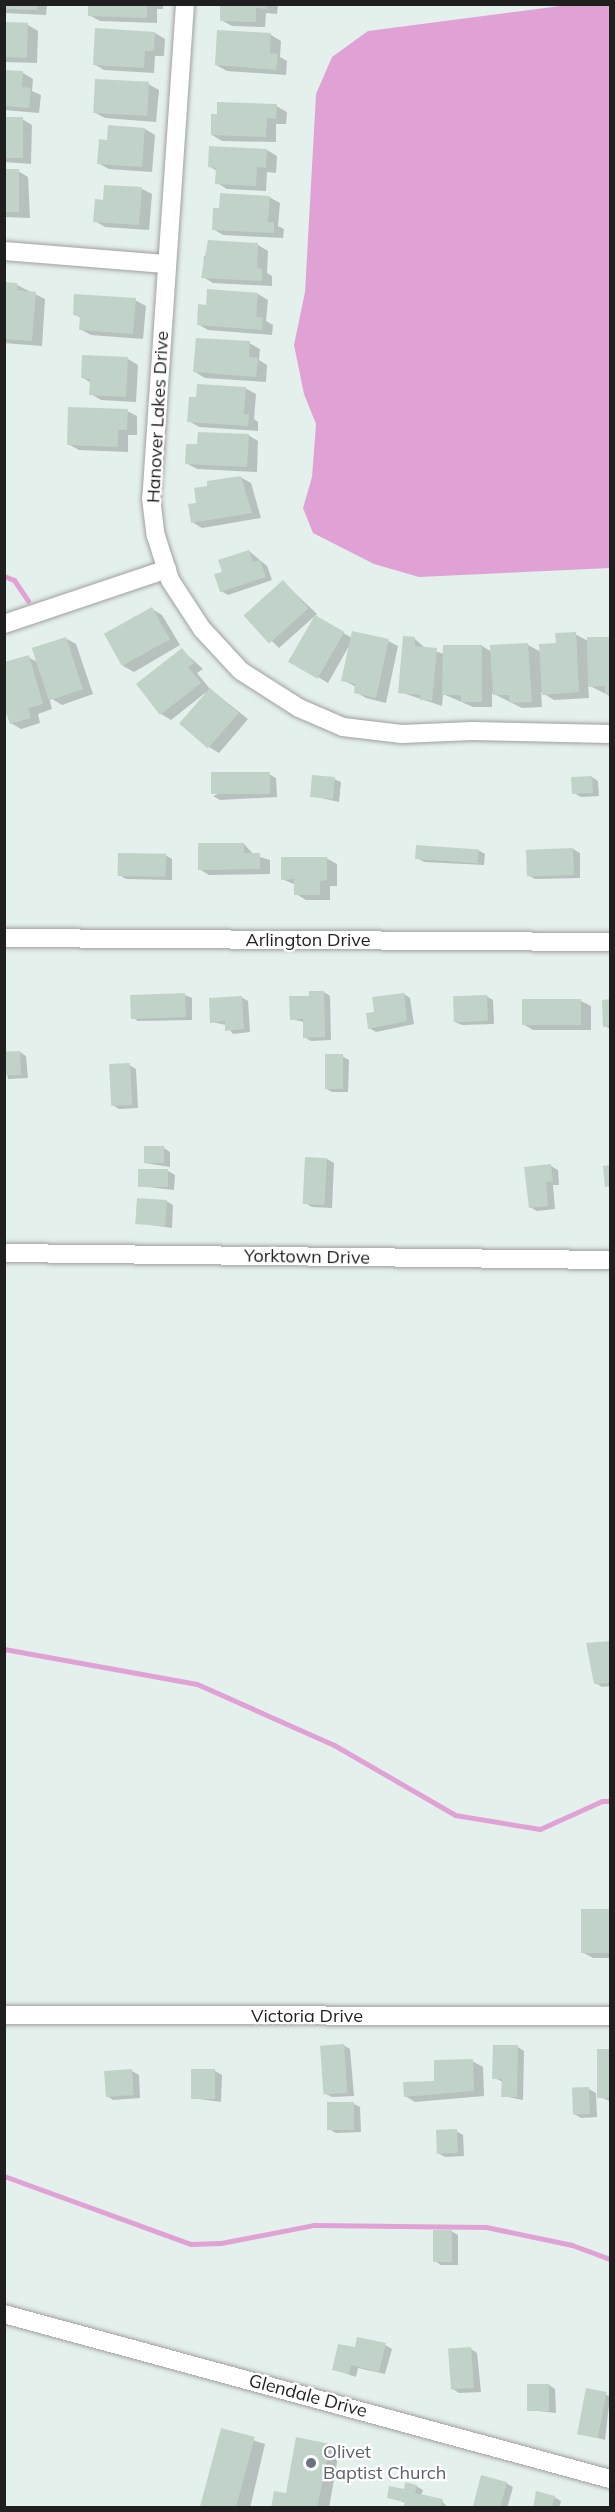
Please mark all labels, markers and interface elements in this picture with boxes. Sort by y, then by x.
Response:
street label: Hanover Lakes Drive [143,330,173,504]
street label: Arlington Drive [246,929,370,951]
street label: Yorktown Drive [244,1245,370,1269]
street label: Victoria Drive [251,2005,363,2027]
street label: Glendale Drive [246,2370,370,2422]
place label: Olivet Baptist Church [323,2442,446,2484]
marker: Olivet Baptist Church [304,2456,318,2470]

